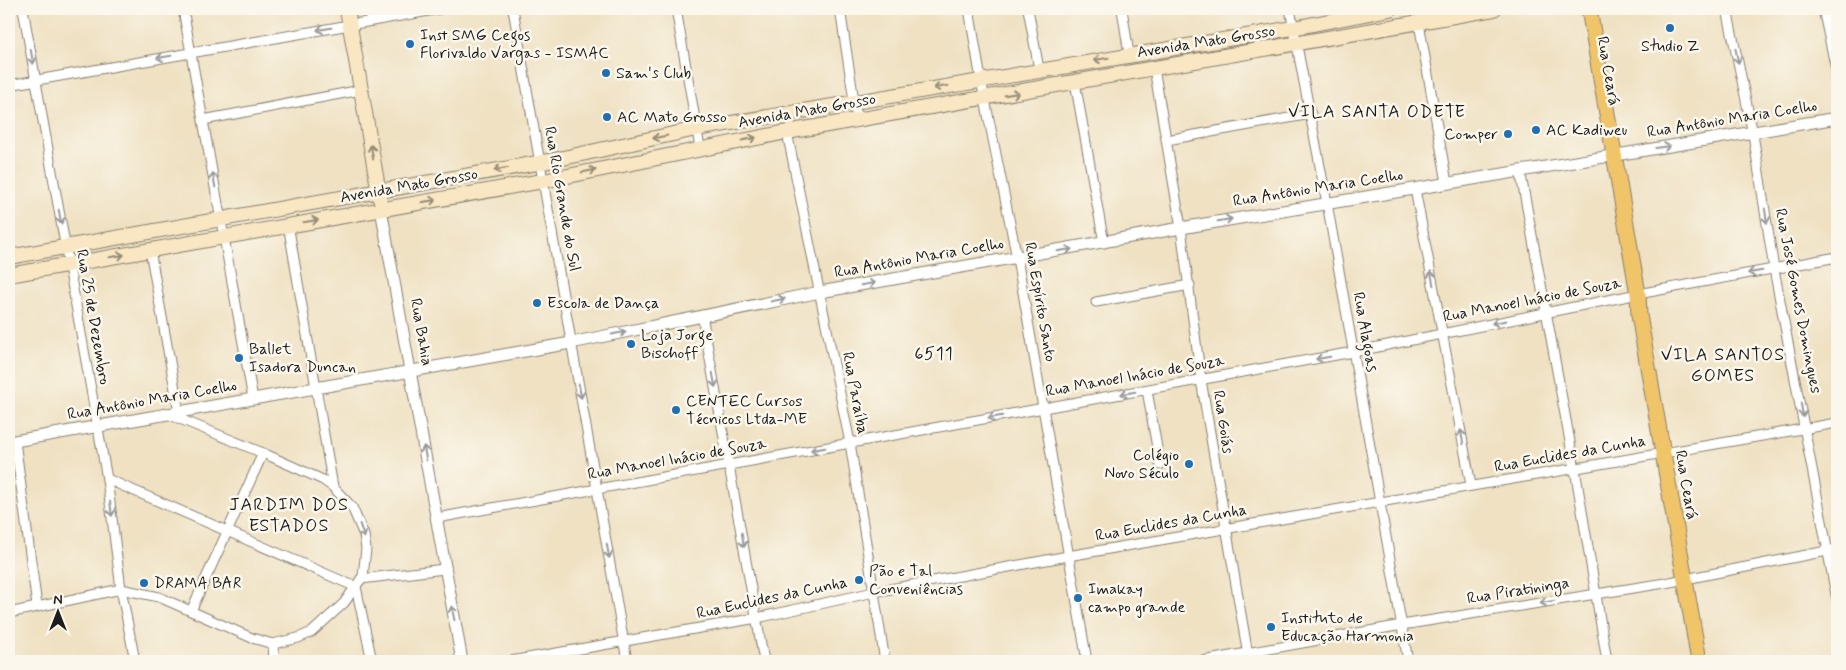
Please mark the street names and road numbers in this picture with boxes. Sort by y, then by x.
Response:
street label: Avenida Mato Grosso [1135,21,1277,63]
street label: Rua Ceará [1592,35,1624,107]
street label: Avenida Mato Grosso [736,88,878,133]
street label: Rua Antônio Maria Coelho [1645,95,1819,143]
street label: Rua Rio Grande do Sul [539,125,585,273]
street label: Avenida Mato Grosso [338,163,480,208]
street label: Rua Antônio Maria Coelho [1231,164,1405,212]
street label: Rua José Gomes Domingues [1770,207,1826,395]
street label: Rua Antônio Maria Coelho [833,233,1005,283]
street label: Rua Espírito Santo [1019,241,1061,364]
street label: Rua 25 de Dezembro [71,248,115,387]
street label: Rua Manoel Inácio de Souza [1441,272,1623,328]
street label: Rua Alagoas [1347,290,1382,374]
street label: Rua Bahia [405,297,437,368]
street label: Rua Paraíba [837,350,873,436]
street label: Rua Manoel Inácio de Souza [1044,350,1226,402]
street label: Rua Antônio Maria Coelho [66,375,238,425]
street label: Rua Goiás [1208,389,1238,455]
street label: Rua Euclides da Cunha [1493,430,1647,478]
street label: Rua Manoel Inácio de Souza [586,433,768,485]
street label: Rua Ceará [1670,449,1702,521]
street label: Rua Euclides da Cunha [1094,499,1248,547]
street label: Rua Euclides da Cunha [695,572,849,624]
street label: Rua Piratininga [1465,573,1571,610]

